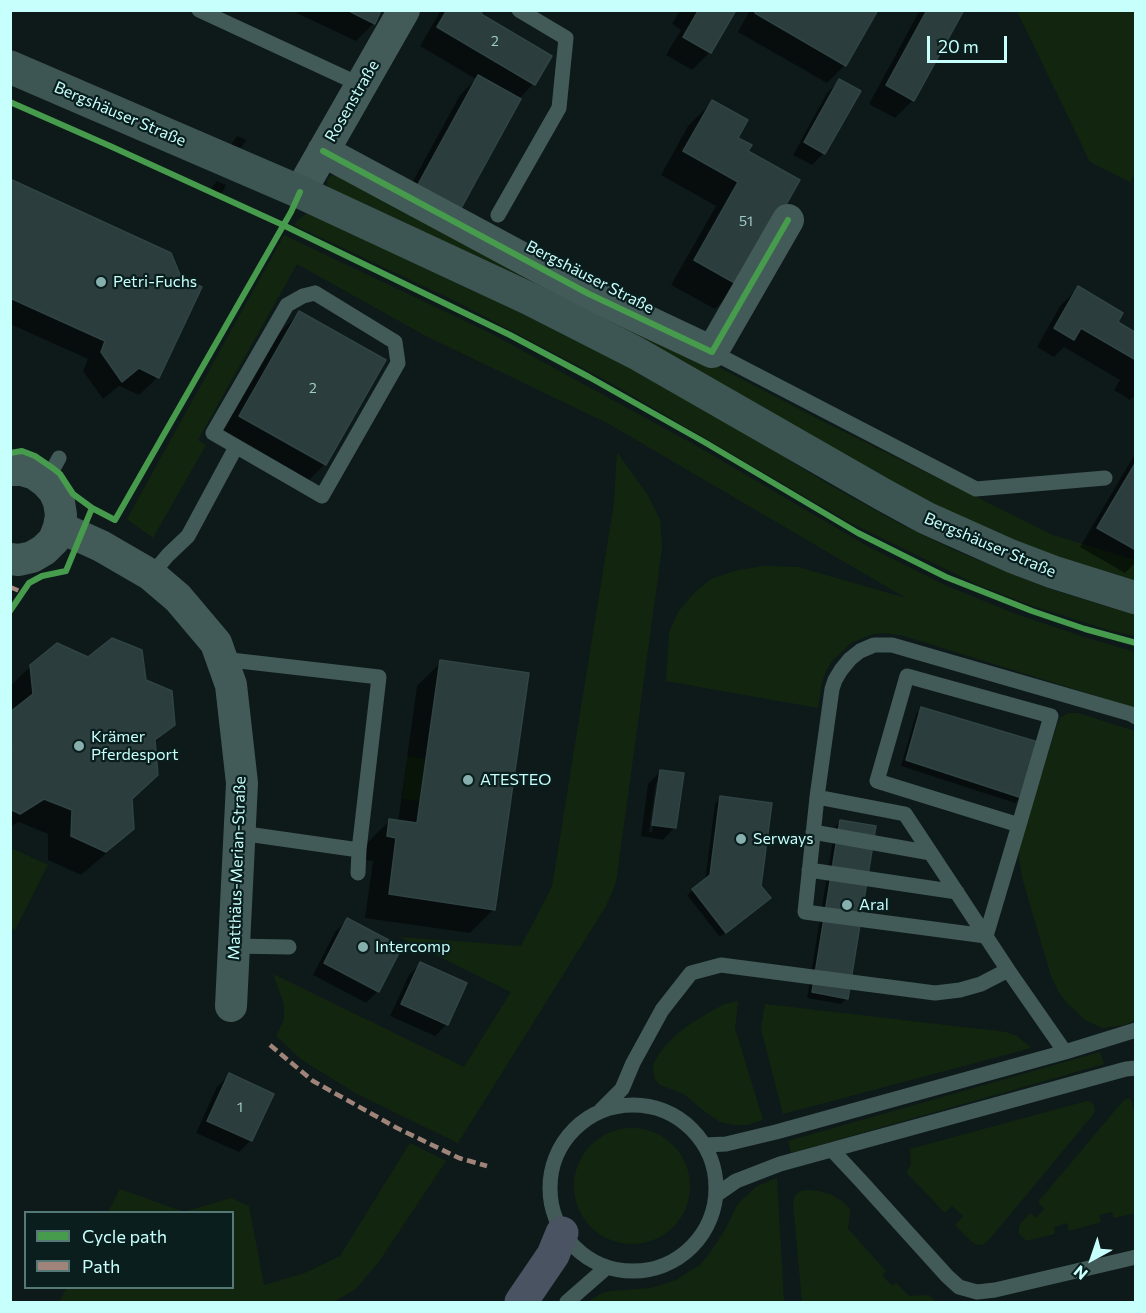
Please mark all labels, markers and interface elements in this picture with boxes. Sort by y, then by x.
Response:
scale bar [930,24,1010,62]
house number: 2 [491,33,499,49]
text: 20 m [938,35,979,57]
street label: Rosenstraße [321,57,383,145]
street label: Bergshäuser Straße [51,78,189,150]
house number: 51 [739,213,753,229]
street label: Bergshäuser Straße [523,236,657,318]
place label: Petri-Fuchs [113,272,197,292]
marker: Petri-Fuchs [94,275,108,289]
house number: 2 [309,380,317,396]
street label: Bergshäuser Straße [921,509,1059,581]
place label: Krämer Pferdesport [91,727,178,765]
marker: Krämer Pferdesport [72,739,86,753]
place label: ATESTEO [480,770,551,790]
marker: ATESTEO [461,773,475,787]
street label: Matthäus-Merian-Straße [224,776,250,960]
place label: Serways [753,829,814,849]
marker: Serways [734,832,748,846]
place label: Aral [859,895,889,915]
marker: Aral [840,898,854,912]
place label: Intercomp [375,937,451,957]
marker: Intercomp [356,940,370,954]
house number: 1 [237,1099,243,1115]
legend [24,1211,234,1289]
text: Cycle path [82,1225,167,1247]
north arrow [1062,1229,1122,1289]
text: Path [82,1255,120,1277]
text: N [1069,1262,1091,1284]

